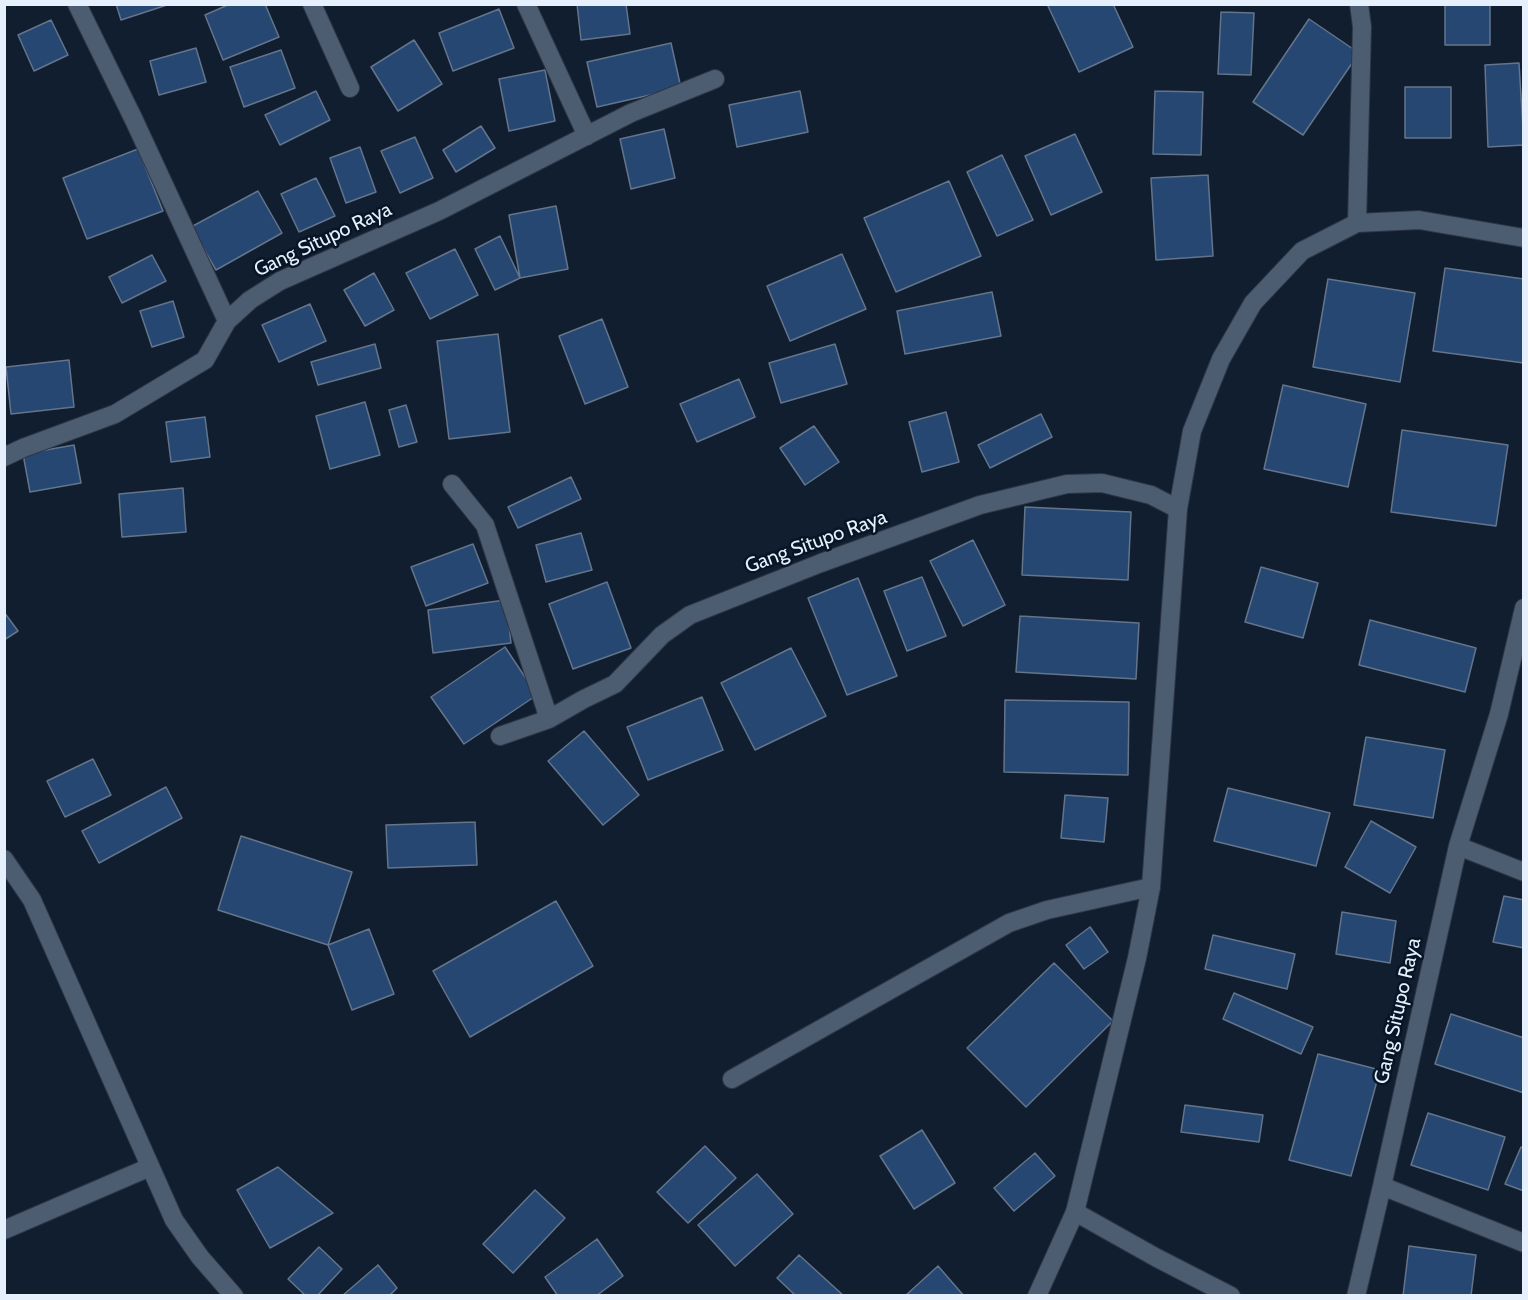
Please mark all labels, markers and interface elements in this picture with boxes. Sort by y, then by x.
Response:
street label: Gang Situpo Raya [250,198,396,282]
street label: Gang Situpo Raya [742,505,890,579]
street label: Gang Situpo Raya [1370,936,1426,1086]

